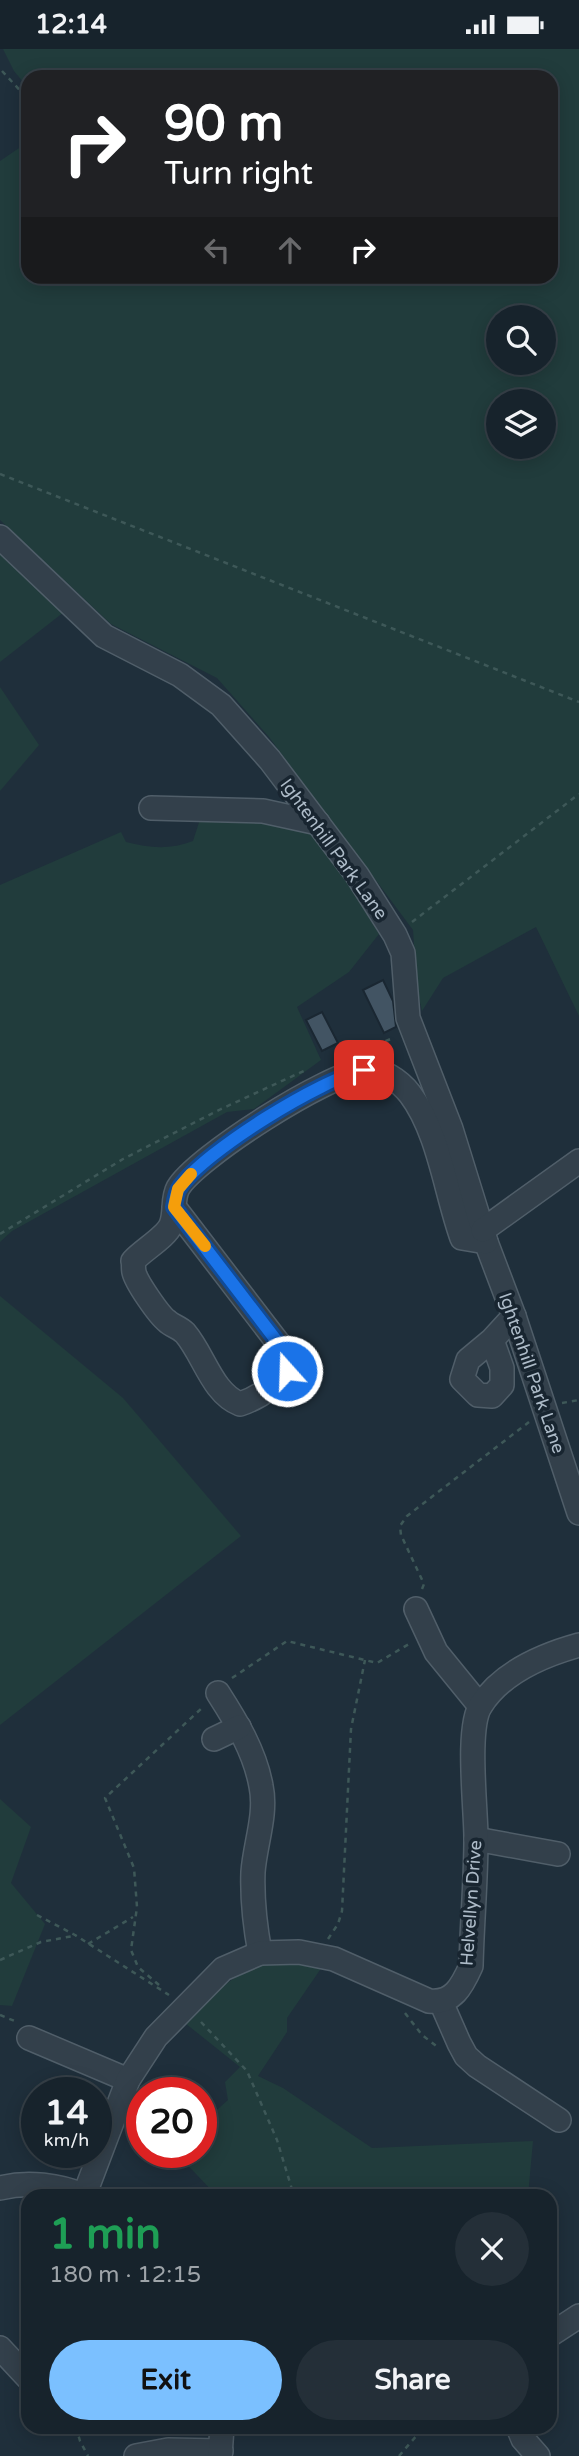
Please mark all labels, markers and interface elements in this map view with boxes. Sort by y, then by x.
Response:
text: 12:14 [35,9,107,40]
text: 90 m [164,95,283,154]
icon: right [49,98,140,189]
text: Turn right [164,155,313,193]
icon: left [198,231,236,269]
icon: ahead [271,231,309,269]
icon: right [344,231,382,269]
map controls [486,305,556,459]
button: search [486,305,556,375]
button: layers [486,389,556,459]
street label: Ightenhill Park Lane [276,774,392,924]
pin [334,1040,394,1100]
icon: arrive [345,1051,383,1089]
street label: Ightenhill Park Lane [494,1290,570,1456]
position arrow [250,1334,324,1408]
street label: Helvellyn Drive [456,1839,486,1967]
speed limit sign: 20 [126,2077,217,2168]
text: 14 [45,2092,88,2134]
text: km/h [44,2129,89,2151]
text: 1 min [49,2209,161,2260]
button: close [455,2212,529,2286]
text: 180 m · 12:15 [49,2261,201,2289]
button: Exit [49,2340,282,2420]
button: Share [296,2340,529,2420]

